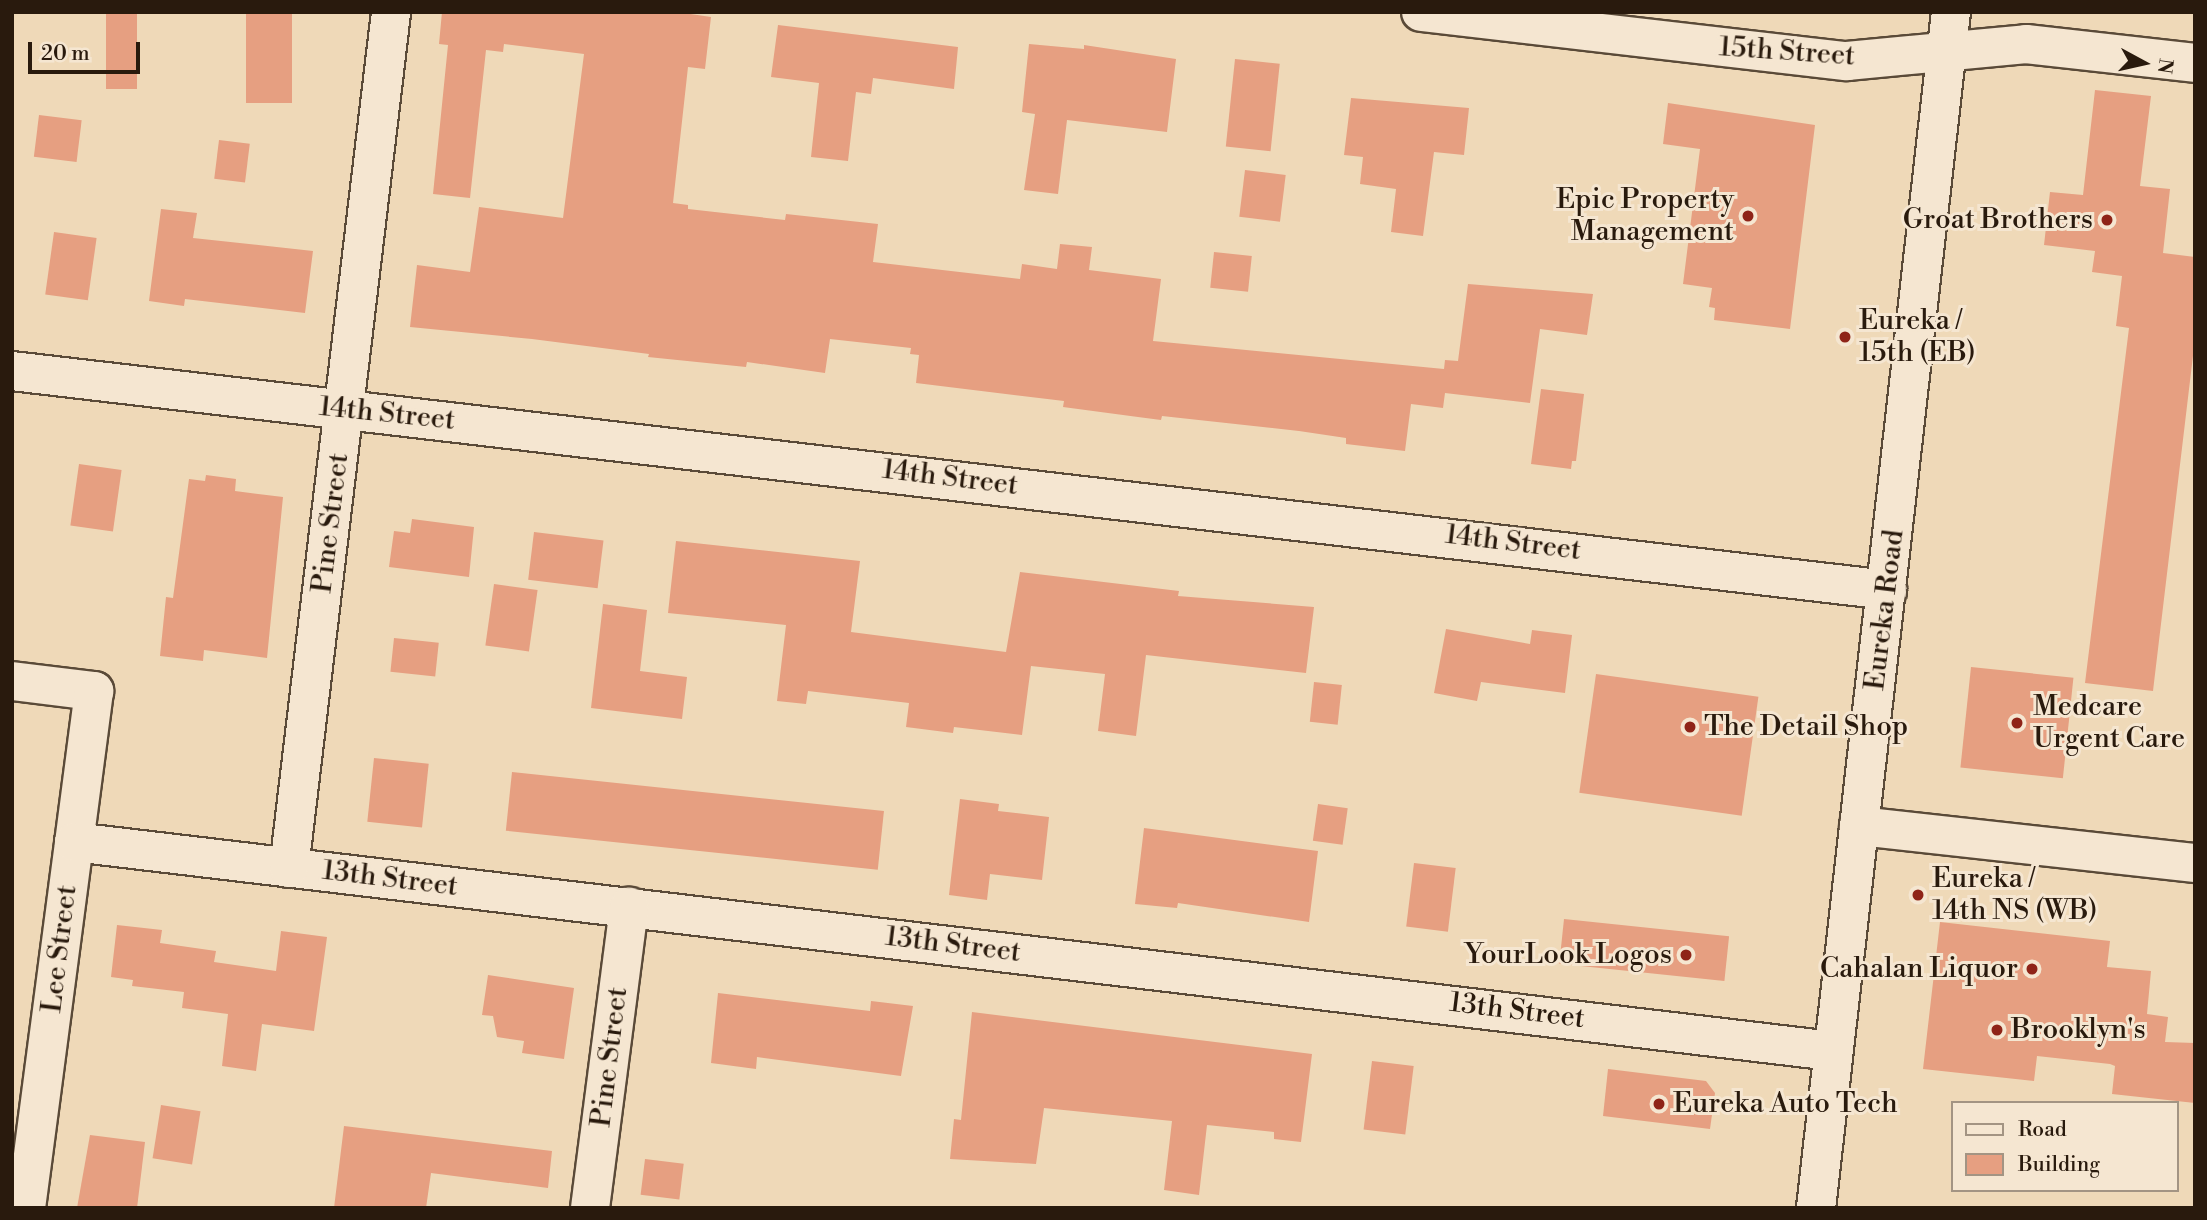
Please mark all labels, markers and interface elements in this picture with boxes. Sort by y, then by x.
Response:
scale bar [32,28,144,72]
north arrow [2109,28,2179,98]
street label: 15th Street [1718,30,1856,74]
text: 20 m [41,41,90,67]
text: N [2152,57,2178,75]
place label: Epic Property Management [1556,183,1734,249]
place label: Groat Brothers [1903,203,2093,237]
marker: Epic Property Management [1740,208,1756,224]
marker: Groat Brothers [2099,212,2115,228]
place label: Eureka / 15th (EB) [1859,304,1976,370]
marker: Eureka / 15th (EB) [1837,329,1853,345]
street label: 14th Street [317,390,457,438]
street label: Pine Street [306,451,356,595]
street label: 14th Street [880,453,1020,503]
street label: 14th Street [1443,518,1583,568]
street label: Eureka Road [1858,528,1912,692]
place label: Medcare Urgent Care [2033,690,2185,756]
place label: The Detail Shop [1704,710,1908,744]
marker: Medcare Urgent Care [2007,713,2027,733]
marker: The Detail Shop [1682,719,1698,735]
street label: 13th Street [320,854,460,904]
place label: Eureka / 14th NS (WB) [1932,862,2097,928]
street label: Lee Street [35,883,85,1015]
marker: Eureka / 14th NS (WB) [1910,887,1926,903]
street label: 13th Street [883,920,1023,970]
place label: YourLook Logos [1465,938,1672,972]
marker: YourLook Logos [1678,947,1694,963]
place label: Cahalan Liquor [1820,952,2018,986]
marker: Cahalan Liquor [2024,961,2040,977]
street label: Pine Street [585,985,635,1129]
street label: 13th Street [1447,986,1587,1036]
place label: Brooklyn's [2011,1013,2146,1047]
marker: Brooklyn's [1989,1022,2005,1038]
place label: Eureka Auto Tech [1673,1087,1898,1121]
marker: Eureka Auto Tech [1651,1096,1667,1112]
legend [1952,1101,2179,1192]
text: Road [2018,1117,2067,1143]
text: Building [2018,1152,2100,1178]

